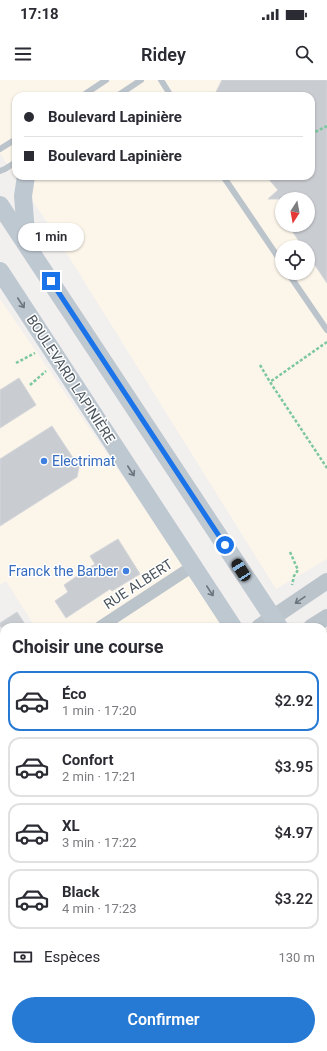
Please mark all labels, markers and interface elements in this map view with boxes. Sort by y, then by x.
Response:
text: 17:18 [20,5,59,23]
icon: menu [12,43,34,65]
icon: search [293,43,315,65]
text: Ridey [141,44,186,65]
text: Boulevard Lapinière [48,108,182,126]
text: Boulevard Lapinière [48,147,182,165]
north arrow [275,192,315,232]
map controls [275,192,315,280]
callout: 1 min [18,223,84,251]
text: 1 min [35,229,67,244]
button: locate [275,240,315,280]
route end [42,272,60,290]
one-way arrow [17,298,26,309]
street label: BOULEVARD LAPINIÈRE [24,311,119,446]
place label: Electrimat [52,453,116,469]
marker: Electrimat [39,456,49,466]
one-way arrow [127,465,135,476]
route start [216,536,234,554]
street label: RUE ALBERT [101,555,176,612]
car [229,557,253,583]
place label: Franck the Barber [8,563,118,579]
marker: Franck the Barber [121,566,131,576]
one-way arrow [206,585,214,597]
one-way arrow [295,596,306,604]
text: Choisir une course [12,636,163,657]
icon: car [14,683,50,719]
text: Éco [62,685,87,703]
text: $2.92 [274,692,313,710]
text: 1 min · 17:20 [62,703,137,718]
icon: car [14,749,50,785]
text: Confort [62,751,113,769]
text: $3.95 [274,758,313,776]
text: 2 min · 17:21 [62,769,137,784]
icon: car [14,815,50,851]
text: XL [62,817,80,835]
text: $4.97 [274,824,313,842]
text: 3 min · 17:22 [62,835,137,850]
icon: car [14,881,50,917]
text: Black [62,883,99,901]
text: $3.22 [274,890,313,908]
text: 4 min · 17:23 [62,901,137,916]
icon: cash [12,946,34,968]
text: Espèces [44,948,100,966]
text: 130 m [278,950,315,965]
button: Confirmer [12,997,315,1043]

